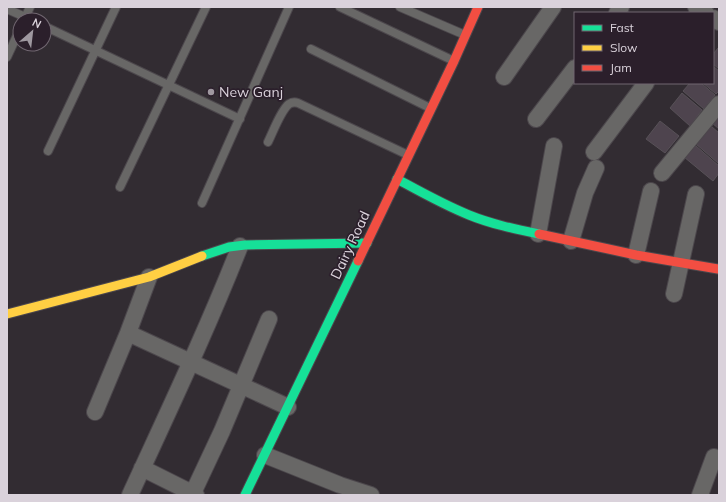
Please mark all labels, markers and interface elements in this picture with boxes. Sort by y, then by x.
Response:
north arrow [12,12,52,52]
legend [574,12,714,84]
text: N [30,15,44,31]
text: Fast [610,20,634,35]
text: Slow [610,40,638,55]
text: Jam [610,60,632,75]
place label: New Ganj [219,83,283,101]
marker: New Ganj [206,87,216,97]
street label: Dairy Road [326,208,374,282]

